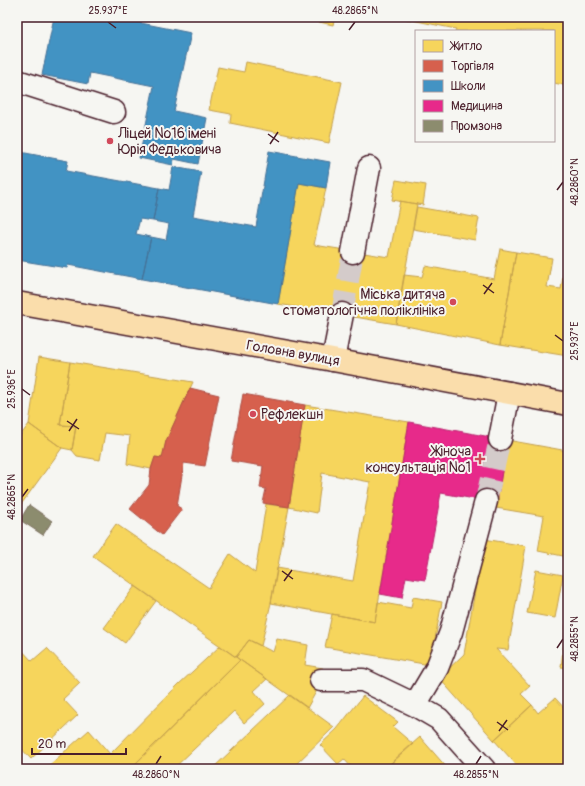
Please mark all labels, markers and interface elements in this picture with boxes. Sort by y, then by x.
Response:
text: 25.937°E [89,5,127,17]
text: 48.2865°N [332,5,378,17]
legend [415,30,555,142]
text: Житло [449,39,483,54]
text: Торгівля [451,59,494,74]
text: Школи [451,79,486,94]
text: Медицина [451,99,503,114]
text: Промзона [451,119,502,134]
place label: Ліцей №16 імені Юрія Федьковича [117,125,221,158]
marker: Ліцей №16 імені Юрія Федьковича [105,136,115,146]
text: 48.2860°N [569,158,581,206]
place label: Міська дитяча стоматологічна поліклініка [283,286,445,319]
marker: Міська дитяча стоматологічна поліклініка [448,297,458,307]
text: 25.937°E [569,322,581,360]
street label: Головна вулиця [245,336,341,370]
text: 25.936°E [6,369,18,409]
place label: Рефлекшн [261,406,323,423]
marker: Рефлекшн [248,409,258,419]
place label: Жіноча консультація №1 [366,443,471,476]
marker: Жіноча консультація №1 [474,453,486,465]
text: 48.2865°N [6,474,18,520]
text: 48.2855°N [569,616,581,662]
scale bar [32,730,126,756]
text: 20 m [38,737,67,752]
text: 48.2860°N [132,769,180,781]
text: 48.2855°N [453,769,499,781]

